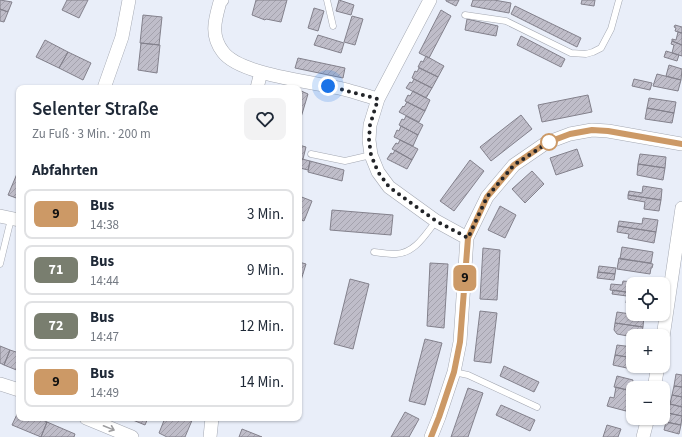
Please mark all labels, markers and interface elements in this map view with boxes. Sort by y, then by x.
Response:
your location [318,76,338,96]
text: Selenter Straße [32,96,159,123]
button: heart [244,98,286,140]
text: Zu Fuß · 3 Min. · 200 m [32,125,151,143]
unlabelled marker [540,133,558,151]
text: Abfahrten [32,160,98,181]
text: Bus [90,195,114,216]
text: 9 [52,204,60,224]
text: 3 Min. [247,204,284,225]
text: 14:38 [90,216,119,234]
text: Bus [90,251,114,272]
text: 71 [49,260,63,280]
text: 9 Min. [247,260,284,281]
line badge: 9 [452,265,478,291]
text: 9 [461,268,469,288]
text: 14:44 [90,272,119,290]
map controls [626,277,670,425]
button: locate [626,277,670,321]
text: Bus [90,307,114,328]
text: 72 [49,316,63,336]
text: 12 Min. [240,316,284,337]
text: 14:47 [90,328,119,346]
button: + [626,329,670,373]
text: Bus [90,363,114,384]
text: 9 [52,372,60,392]
text: 14 Min. [240,372,284,393]
button: − [626,381,670,425]
text: 14:49 [90,384,119,402]
one-way arrow [103,424,115,432]

